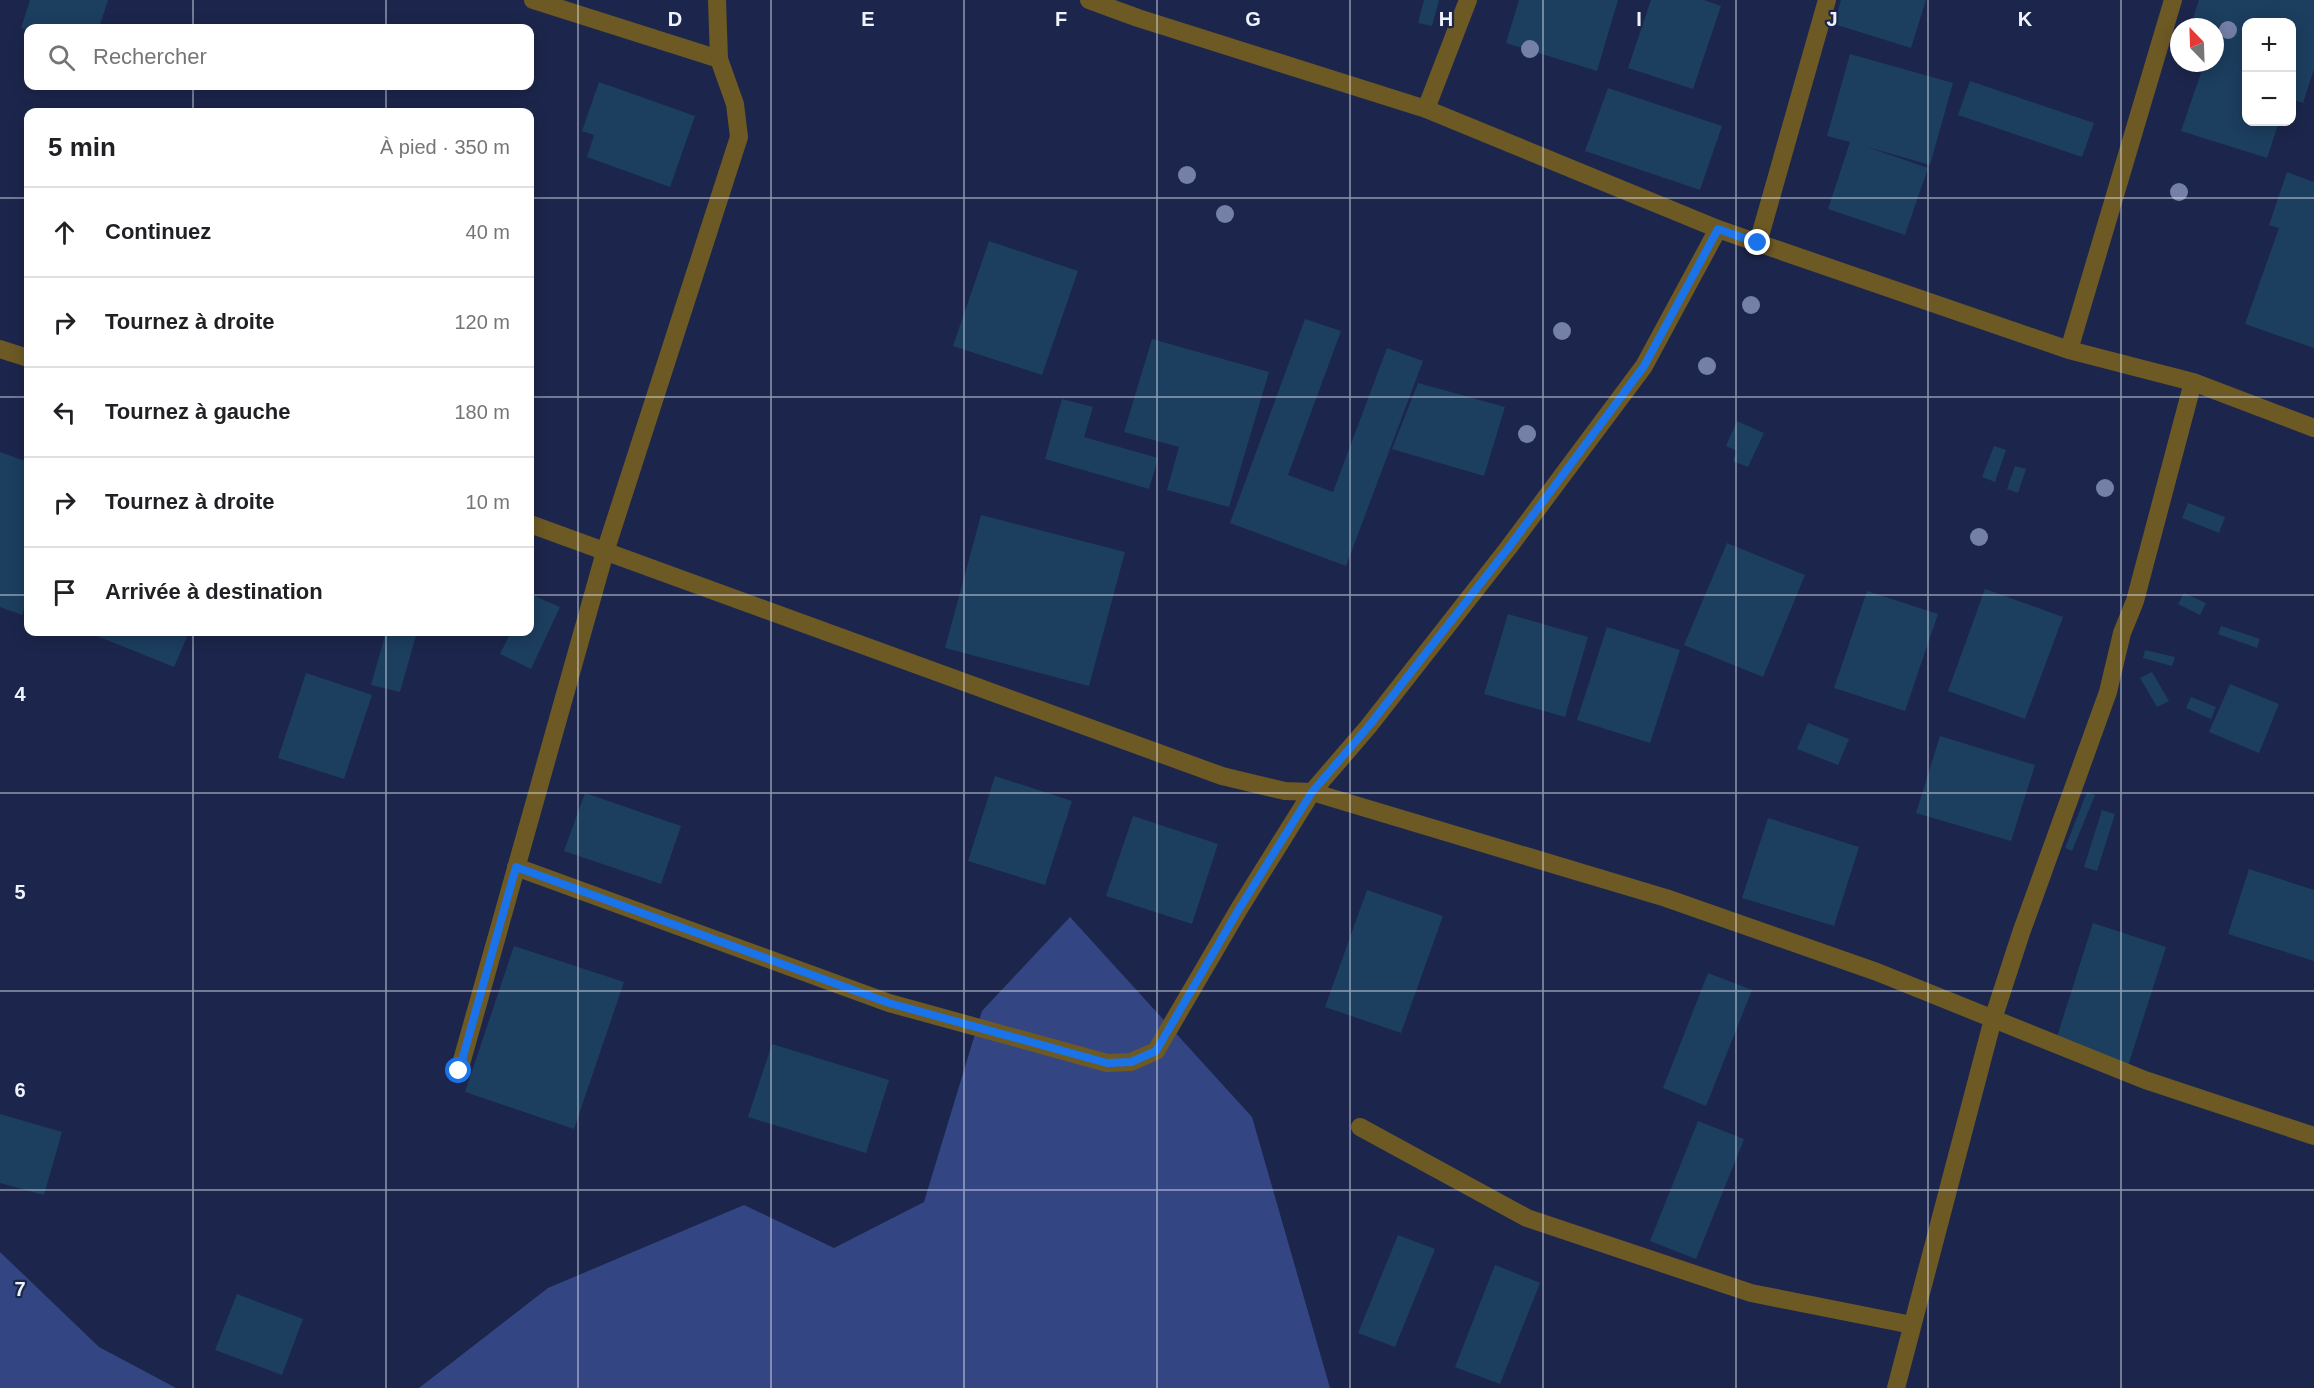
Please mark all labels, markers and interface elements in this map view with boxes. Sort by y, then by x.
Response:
text: D [668,8,682,30]
text: E [861,8,875,30]
text: F [1055,8,1067,30]
text: G [1245,8,1261,30]
text: H [1439,8,1453,30]
text: I [1636,8,1642,30]
text: J [1826,8,1838,30]
text: K [2018,8,2033,30]
north arrow [2170,18,2224,72]
map controls [2242,18,2296,126]
button: + [2242,18,2296,72]
search box [24,24,534,90]
icon: search [45,41,78,74]
text: Rechercher [93,44,207,69]
button: − [2242,72,2296,126]
text: 5 min [48,132,116,162]
text: À pied · 350 m [380,136,510,158]
icon: ahead [48,216,81,249]
text: Continuez [105,219,211,244]
text: 40 m [466,221,510,243]
route end [1744,229,1770,255]
icon: right [48,306,81,339]
text: Tournez à droite [105,309,275,334]
text: 120 m [454,311,510,333]
icon: left [48,396,81,429]
text: Tournez à gauche [105,399,290,424]
text: 180 m [454,401,510,423]
icon: right [48,486,81,519]
text: Tournez à droite [105,489,275,514]
text: 10 m [466,491,510,513]
icon: arrive [48,576,81,609]
text: Arrivée à destination [105,579,323,604]
text: 4 [14,683,26,705]
text: 5 [14,881,26,903]
route start [445,1057,471,1083]
text: 6 [14,1079,26,1101]
text: 7 [14,1278,26,1300]

